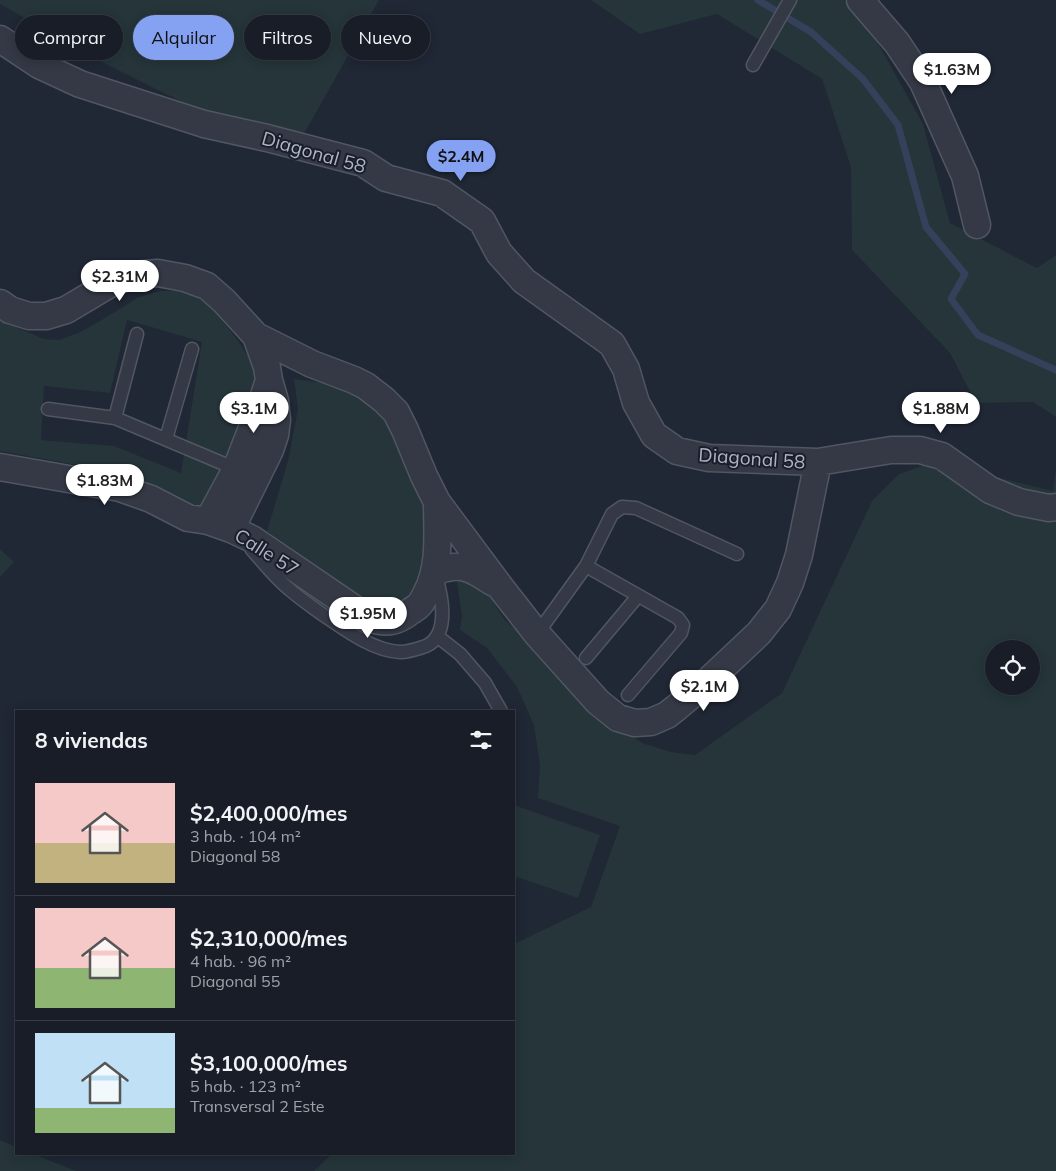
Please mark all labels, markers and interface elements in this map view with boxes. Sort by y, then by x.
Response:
chip: Comprar [15,15,123,60]
chip: Alquilar [133,15,234,60]
chip: Filtros [244,15,331,60]
chip: Nuevo [341,15,430,60]
pin: $1.63M [911,52,993,95]
text: $1.63M [924,59,980,79]
street label: Diagonal 58 [259,126,369,178]
pin: $2.4M [426,140,496,182]
text: $2.4M [438,146,484,166]
pin: $2.31M [79,260,161,302]
text: $2.31M [92,266,148,286]
pin: $3.1M [219,392,289,434]
pin: $1.88M [900,392,982,434]
text: $3.1M [231,398,277,418]
text: $1.88M [913,398,969,418]
street label: Diagonal 58 [698,442,806,474]
pin: $1.83M [64,464,146,506]
text: $1.83M [77,470,133,490]
street label: Calle 57 [230,523,304,581]
pin: $1.95M [327,596,409,639]
text: $1.95M [340,603,396,623]
map controls [985,640,1040,695]
button: locate [985,640,1040,695]
pin: $2.1M [669,670,739,712]
text: $2.1M [681,676,727,696]
icon: filters [467,726,495,754]
text: 8 viviendas [35,727,148,753]
text: $2,400,000/mes [190,800,348,826]
icon: home [75,803,135,863]
text: 3 hab. · 104 m² [190,826,301,846]
text: Diagonal 58 [190,846,280,866]
text: $2,310,000/mes [190,925,348,951]
icon: home [75,928,135,988]
text: 4 hab. · 96 m² [190,951,291,971]
text: Diagonal 55 [190,971,280,991]
text: $3,100,000/mes [190,1050,348,1076]
icon: home [75,1053,135,1113]
text: 5 hab. · 123 m² [190,1076,301,1096]
text: Transversal 2 Este [190,1096,324,1116]

